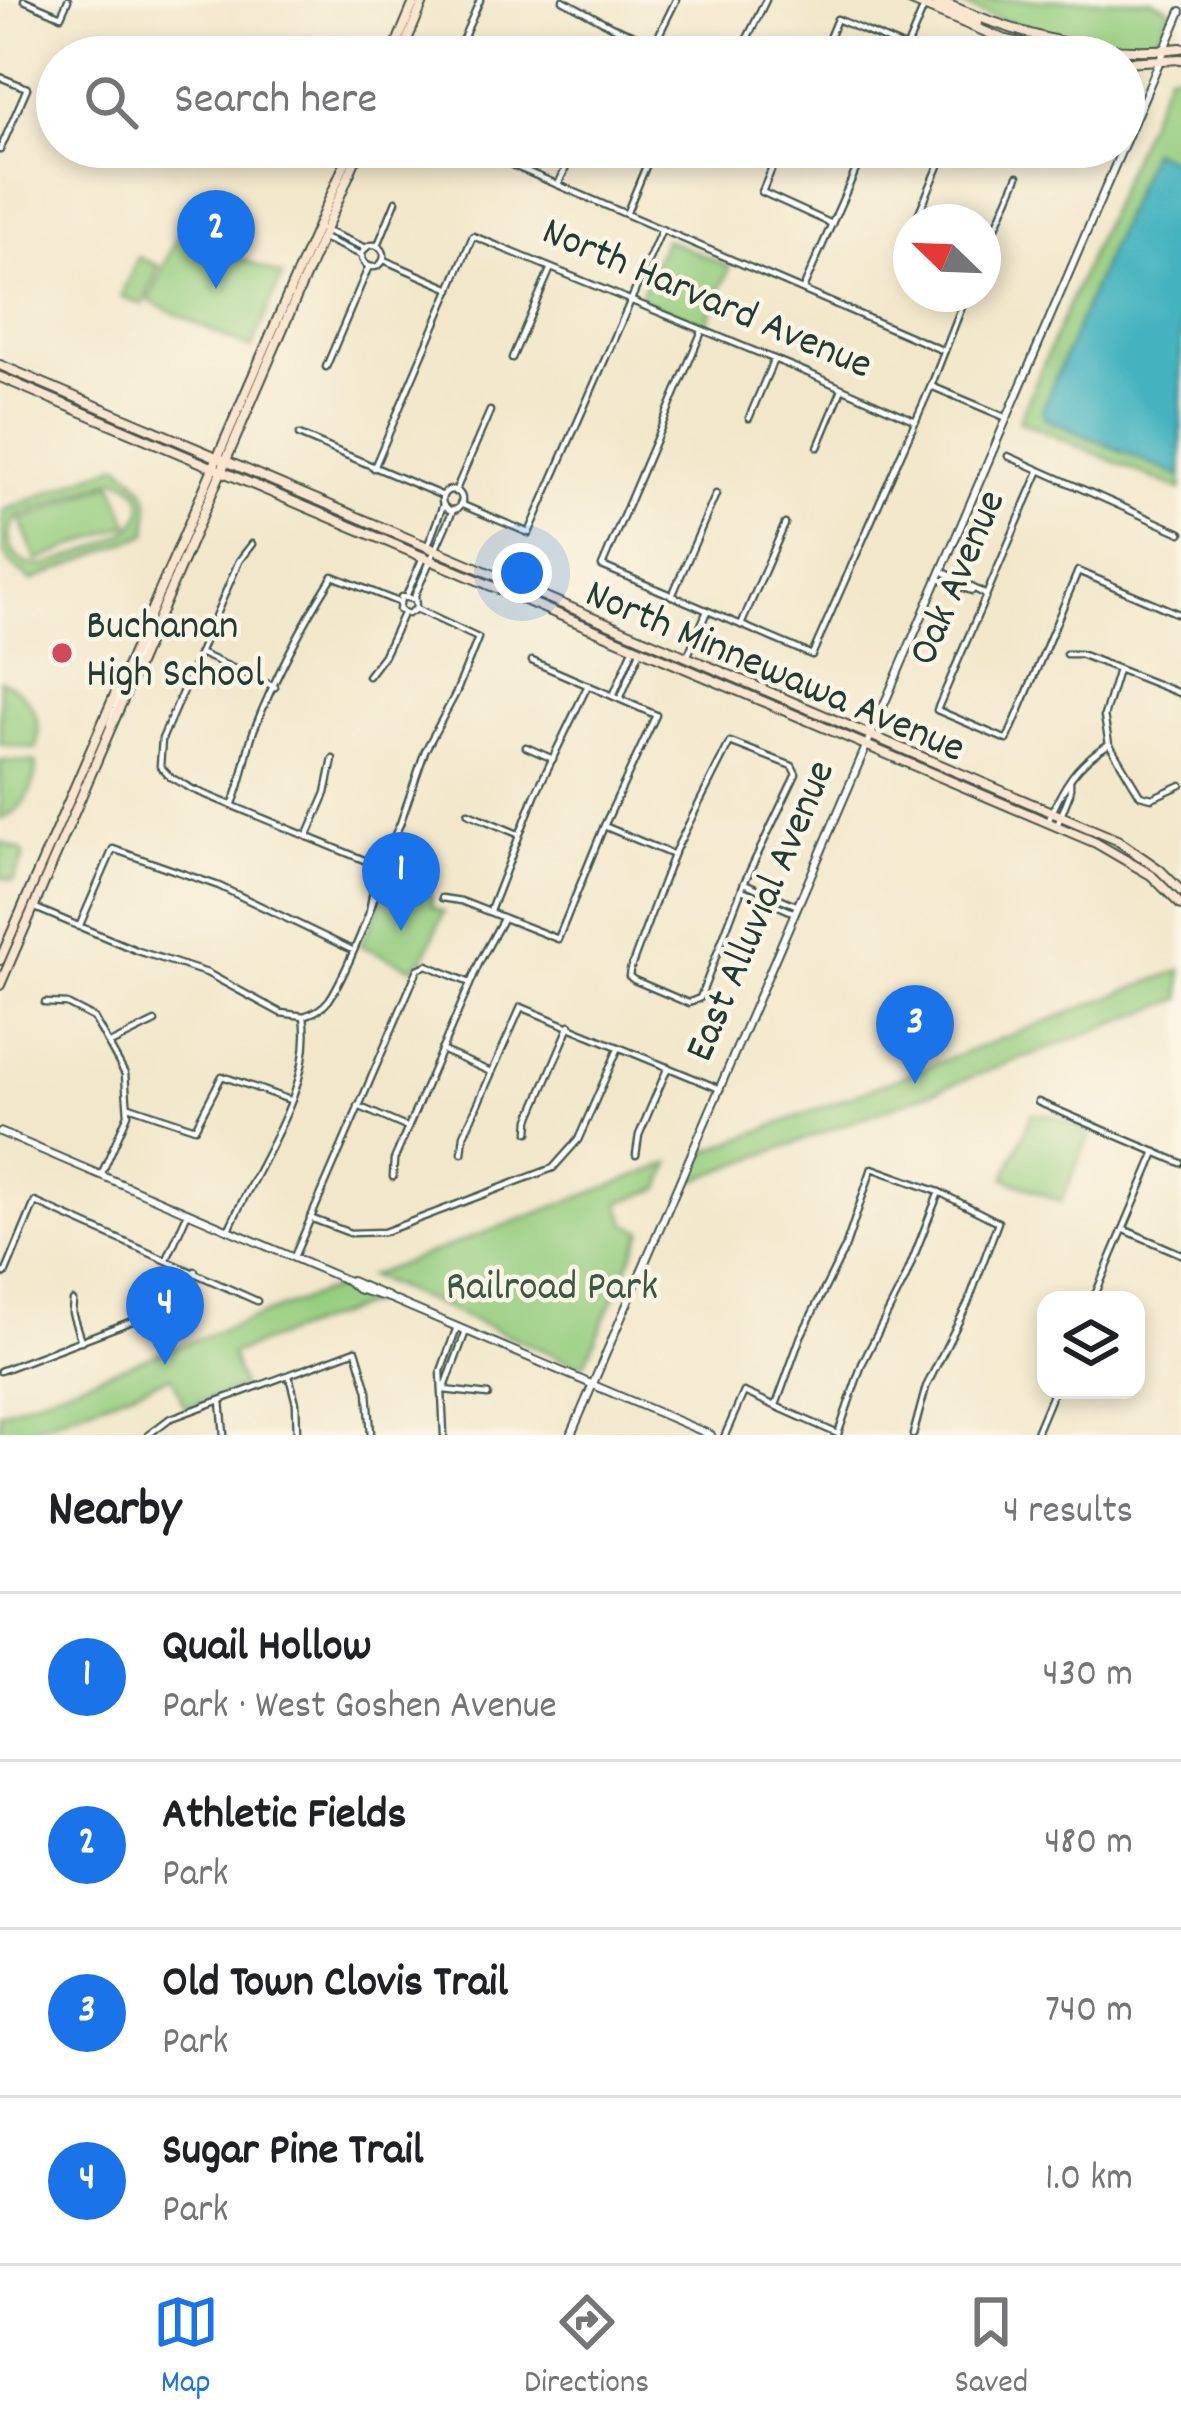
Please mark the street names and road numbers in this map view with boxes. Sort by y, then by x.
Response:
street label: North Harvard Avenue [532,204,880,398]
street label: Oak Avenue [896,482,1024,676]
street label: North Minnewawa Avenue [575,567,973,781]
street label: East Alluvial Avenue [672,752,854,1072]

